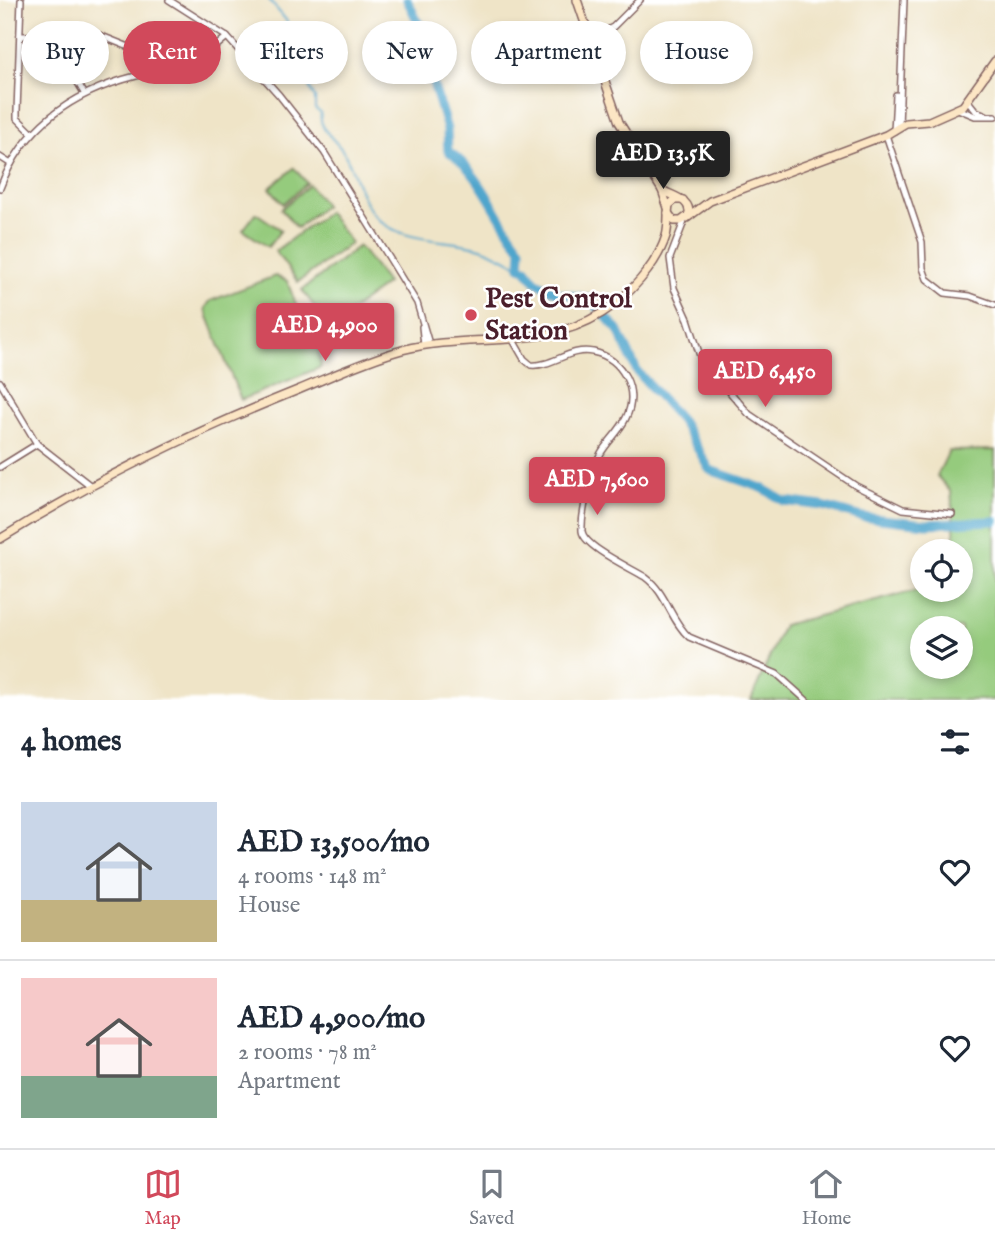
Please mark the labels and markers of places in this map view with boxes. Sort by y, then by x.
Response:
pin: AED 13.5K [583,132,743,191]
place label: Pest Control Station [485,282,633,349]
pin: AED 4,900 [245,304,405,363]
marker: Pest Control Station [463,307,479,323]
pin: AED 6,450 [685,350,845,409]
pin: AED 7,600 [517,458,677,517]

